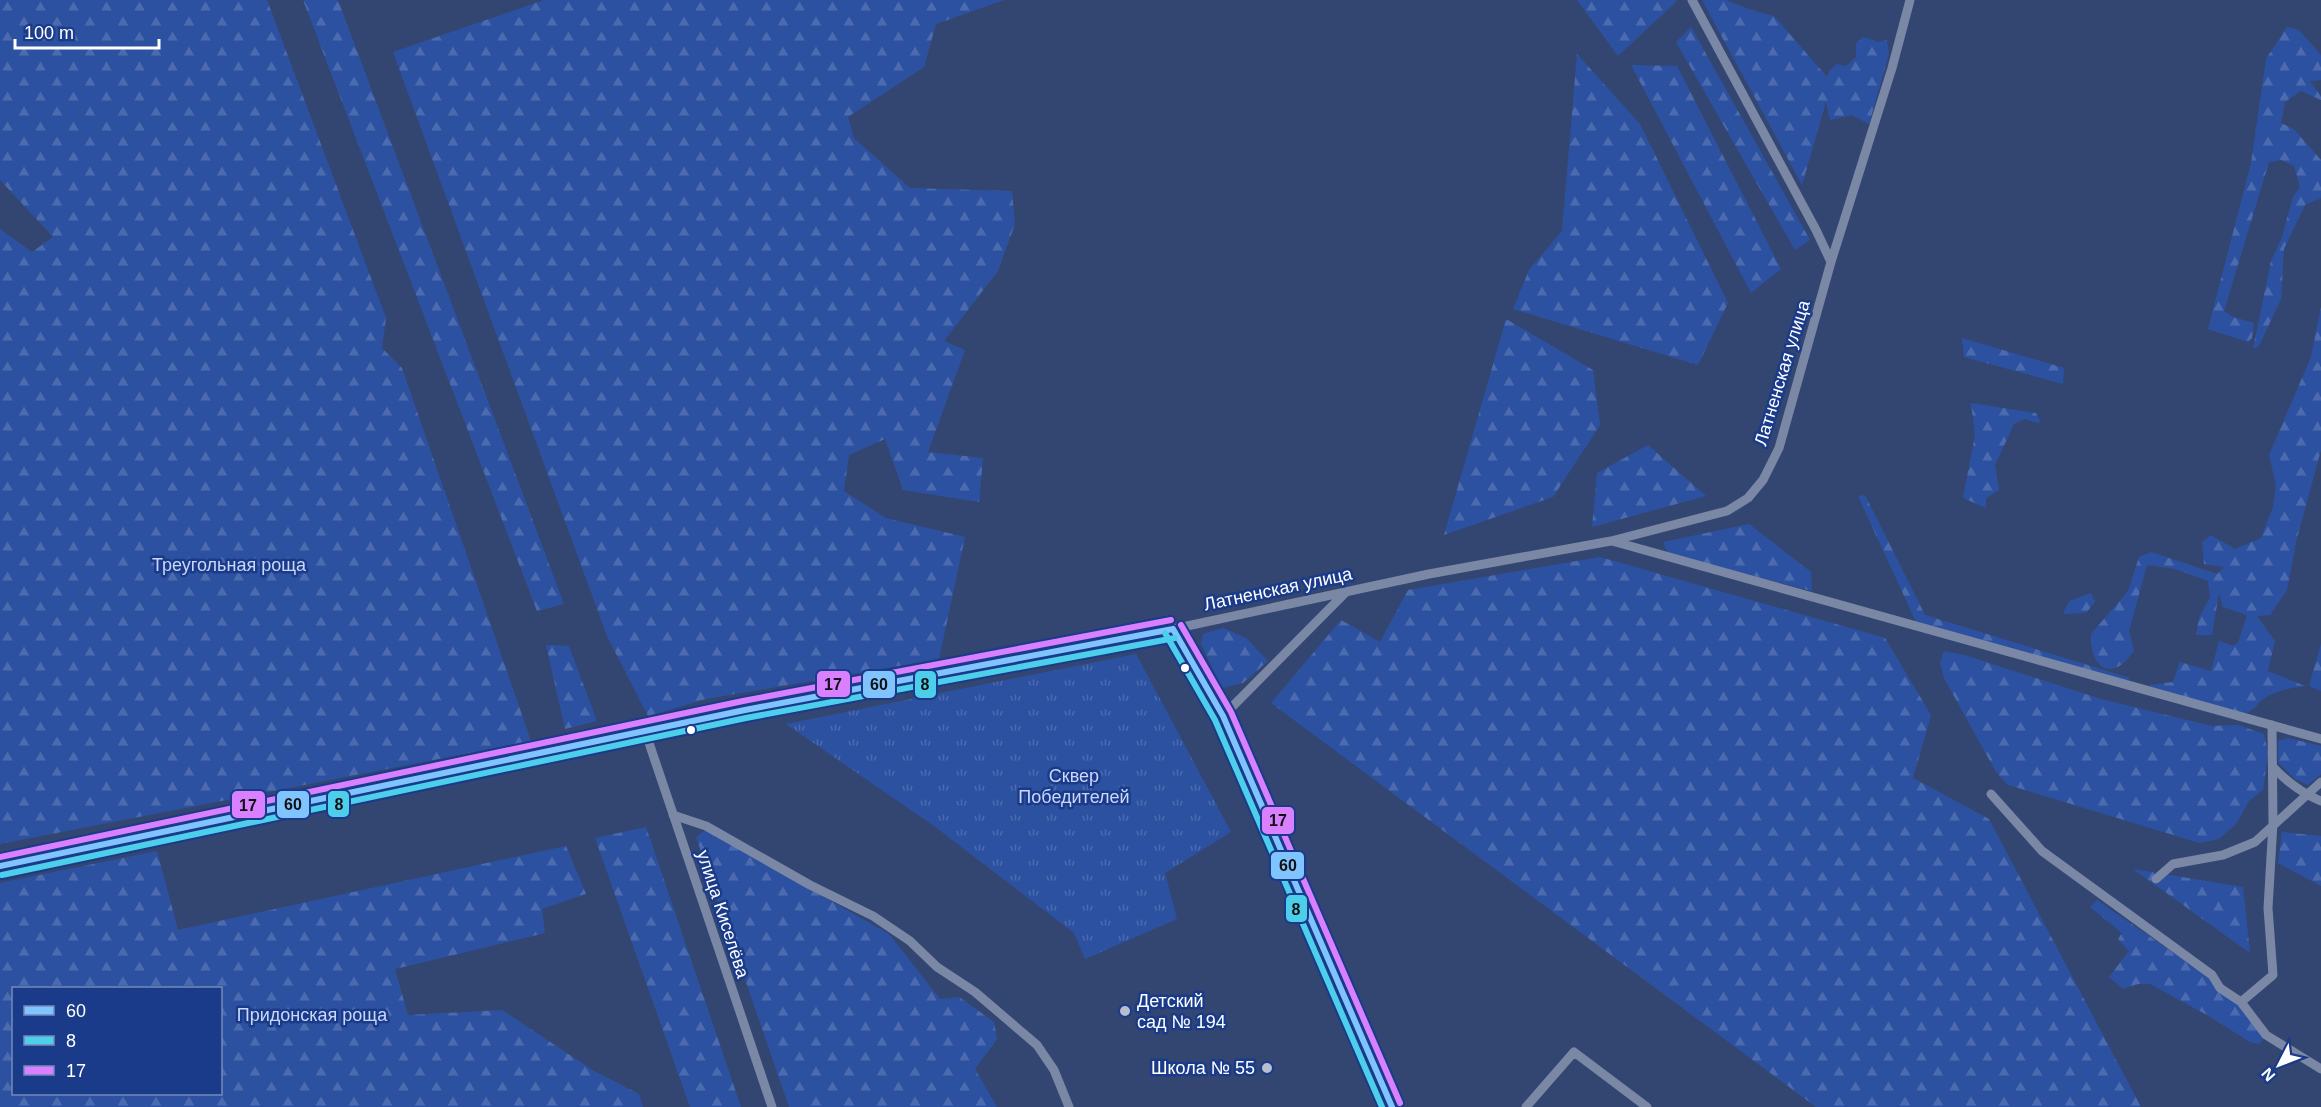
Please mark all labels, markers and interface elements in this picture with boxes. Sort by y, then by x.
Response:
scale bar [15,12,159,50]
text: 100 m [24,23,74,43]
street label: Латненская улица [1750,297,1814,448]
park label: Треугольная роща [152,555,307,575]
street label: Латненская улица [1202,563,1355,614]
unlabelled marker [1179,662,1191,674]
line badge: 17 [816,670,851,698]
line badge: 60 [862,670,896,699]
line badge: 8 [914,670,937,699]
text: 17 [824,676,842,693]
text: 60 [870,676,888,693]
text: 8 [921,676,930,693]
unlabelled marker [685,724,697,736]
park label: Сквер Победителей [1018,766,1130,807]
line badge: 17 [231,790,266,819]
line badge: 60 [276,790,310,819]
line badge: 8 [327,790,350,818]
text: 60 [284,796,302,813]
text: 8 [335,796,344,813]
text: 17 [239,797,257,814]
line badge: 17 [1261,806,1295,835]
text: 17 [1269,812,1287,829]
street label: улица Киселёва [693,848,753,981]
line badge: 60 [1270,851,1305,880]
text: 60 [1279,857,1297,874]
line badge: 8 [1285,894,1308,923]
text: 8 [1292,901,1301,918]
legend [12,987,222,1095]
place label: Детский сад № 194 [1137,991,1226,1032]
text: 60 [66,1001,86,1021]
marker: Детский сад № 194 [1118,1004,1132,1018]
park label: Придонская роща [237,1005,388,1025]
text: 8 [66,1031,76,1051]
north arrow [2249,1035,2309,1095]
place label: Школа № 55 [1151,1058,1255,1078]
text: 17 [66,1061,86,1081]
marker: Школа № 55 [1260,1061,1274,1075]
text: N [2258,1065,2278,1085]

